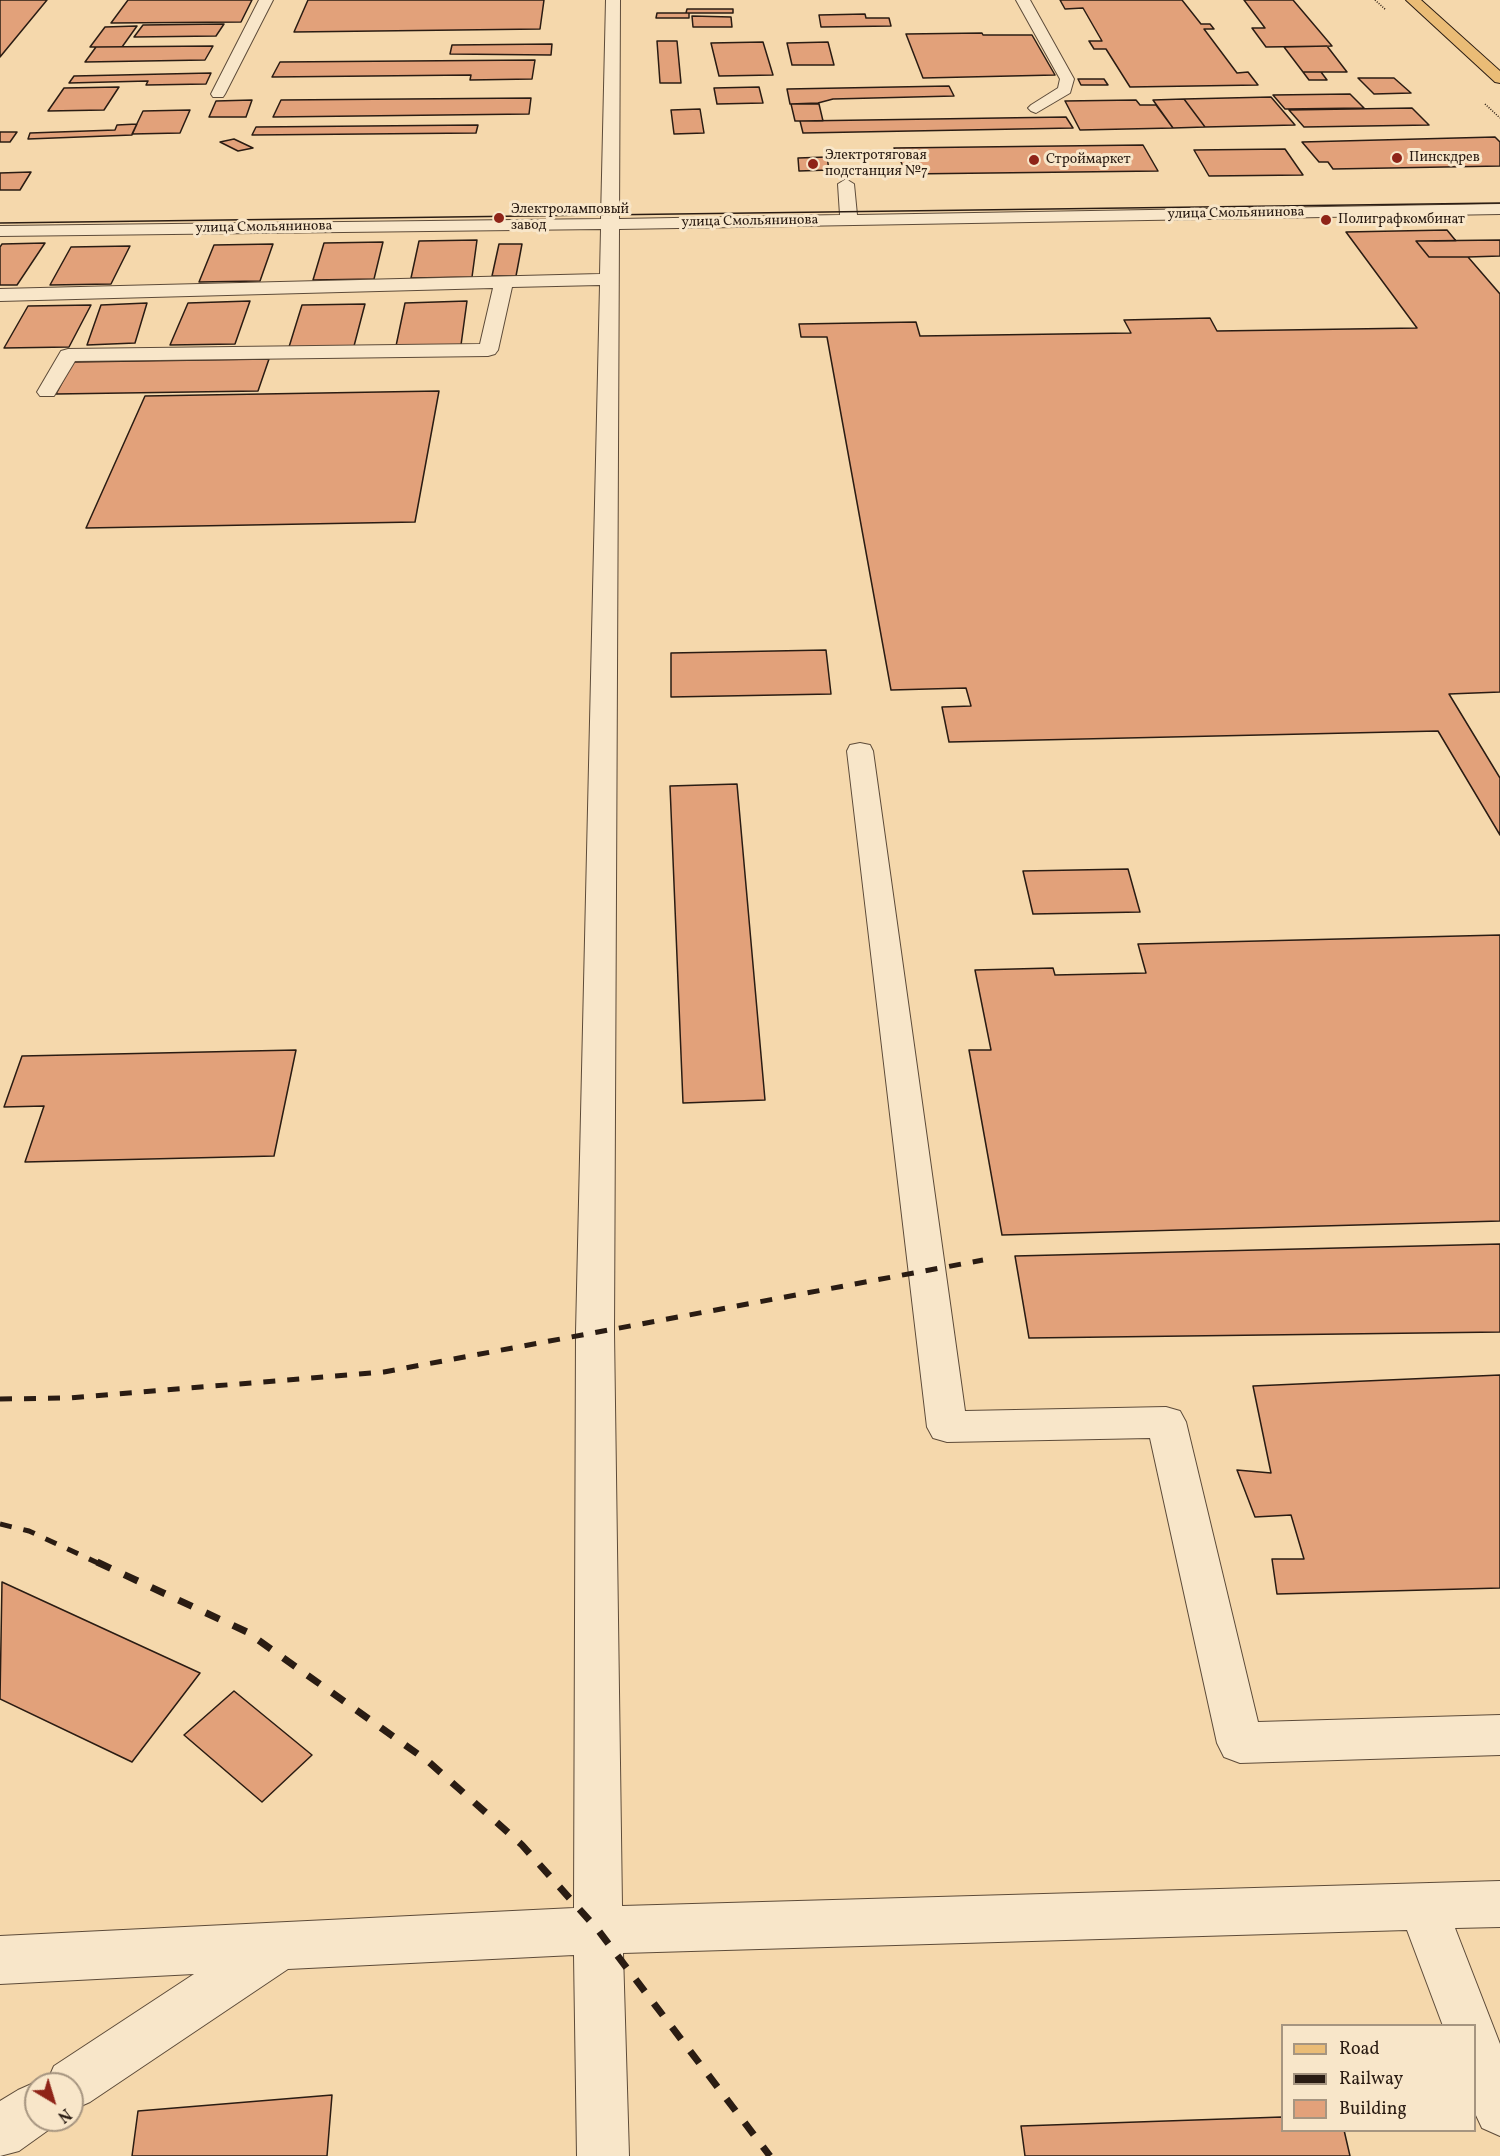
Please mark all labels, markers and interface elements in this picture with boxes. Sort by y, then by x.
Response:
place label: Электротяговая подстанция №7 [825,148,928,180]
place label: Пинскдрев [1409,150,1480,166]
marker: Пинскдрев [1390,151,1404,165]
place label: Строймаркет [1046,152,1131,168]
marker: Строймаркет [1027,153,1041,167]
marker: Электротяговая подстанция №7 [806,157,820,171]
place label: Электроламповый завод [511,202,629,234]
street label: улица Смольянинова [1167,204,1305,224]
marker: Электроламповый завод [492,211,506,225]
street label: улица Смольянинова [681,212,819,232]
place label: Полиграфкомбинат [1338,212,1465,228]
marker: Полиграфкомбинат [1319,213,1333,227]
street label: улица Смольянинова [195,218,333,238]
legend [1281,2024,1476,2132]
text: Road [1339,2037,1380,2062]
text: Railway [1339,2067,1403,2092]
north arrow [24,2072,84,2132]
text: Building [1339,2097,1407,2122]
text: N [52,2102,75,2127]

